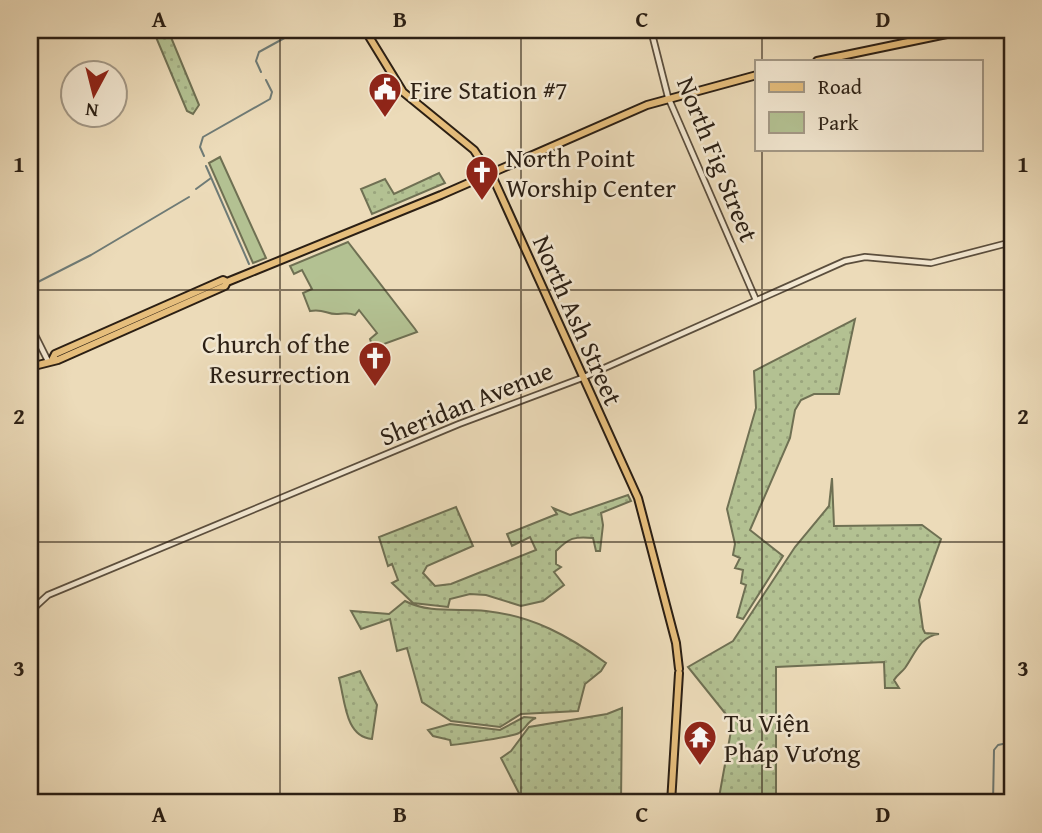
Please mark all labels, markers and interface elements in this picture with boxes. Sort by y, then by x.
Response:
text: A [152,2,167,35]
text: B [393,2,407,35]
text: C [635,2,649,35]
text: D [876,2,891,35]
north arrow [60,60,130,130]
legend [755,60,982,150]
public building icon: Fire Station #7 [366,70,404,119]
place label: Fire Station #7 [410,70,568,109]
street label: North Fig Street [667,71,769,247]
text: Road [818,71,863,102]
text: N [84,96,100,126]
text: Park [818,107,859,138]
place label: North Point Worship Center [506,138,676,207]
text: 1 [13,147,25,180]
text: 1 [1017,147,1029,180]
church icon: North Point Worship Center [463,153,501,202]
street label: North Ash Street [523,229,633,411]
place label: Church of the Resurrection [202,324,350,393]
church icon: Church of the Resurrection [356,339,394,388]
street label: Sheridan Avenue [373,350,559,456]
text: 2 [13,399,25,432]
text: 2 [1017,399,1029,432]
text: 3 [13,651,25,684]
text: 3 [1017,651,1029,684]
place label: Tu Viện Pháp Vương [724,703,860,772]
temple icon: Tu Viện Pháp Vương [681,718,719,767]
text: A [152,797,167,830]
text: B [393,797,407,830]
text: C [635,797,649,830]
text: D [876,797,891,830]

